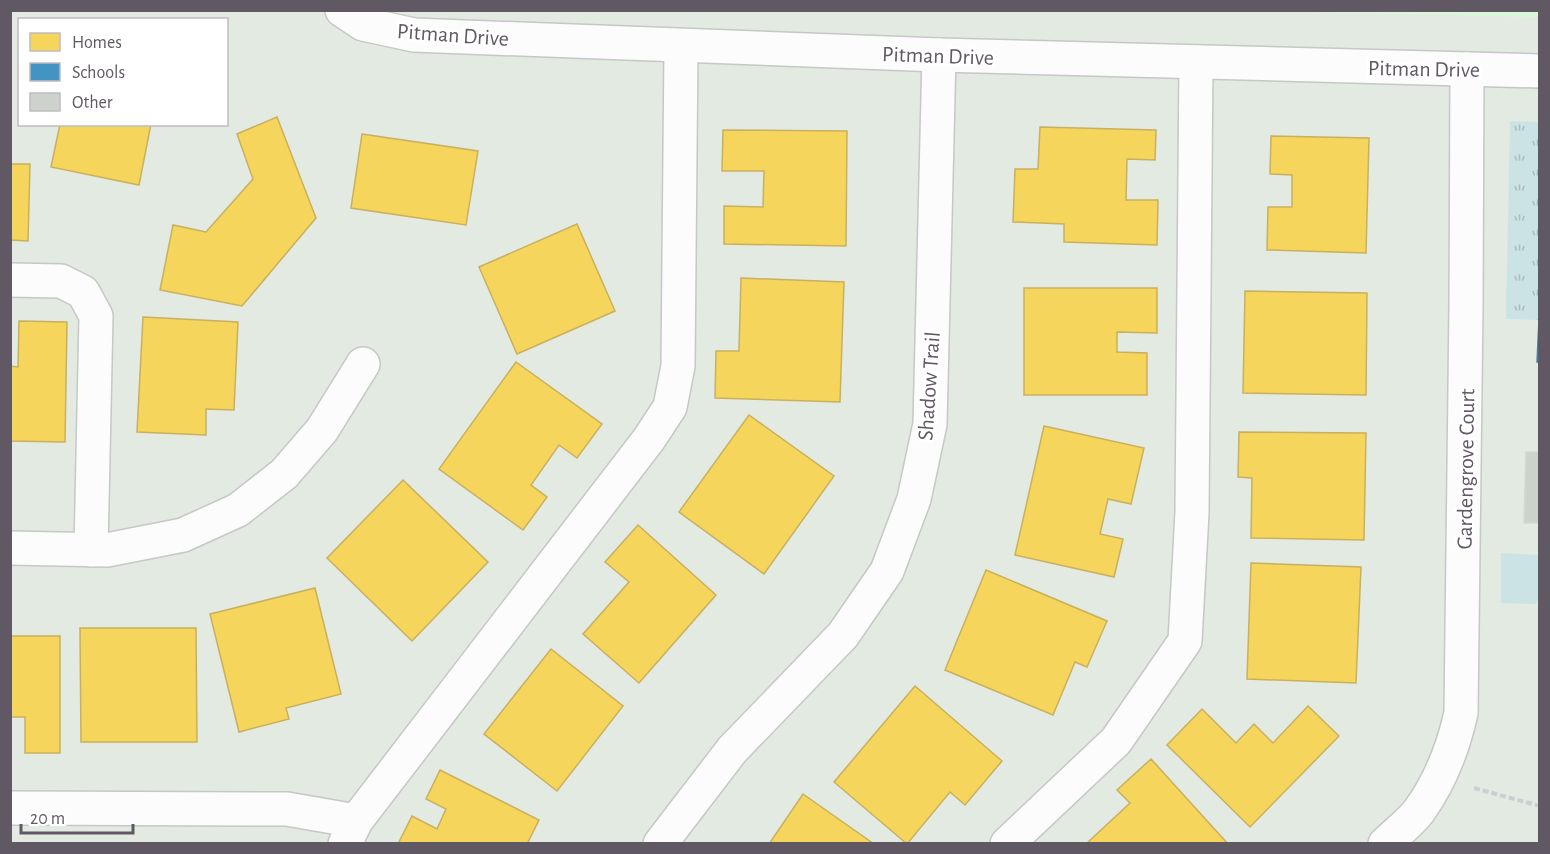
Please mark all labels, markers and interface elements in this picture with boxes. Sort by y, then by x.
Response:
legend [18,18,228,126]
street label: Pitman Drive [396,20,510,50]
text: Homes [72,34,122,52]
street label: Pitman Drive [882,43,994,69]
street label: Pitman Drive [1368,57,1480,81]
text: Schools [72,64,125,82]
text: Other [72,94,113,112]
street label: Shadow Trail [914,331,944,441]
street label: Gardengrove Court [1454,388,1478,550]
scale bar [21,797,134,835]
text: 20 m [30,810,65,828]

